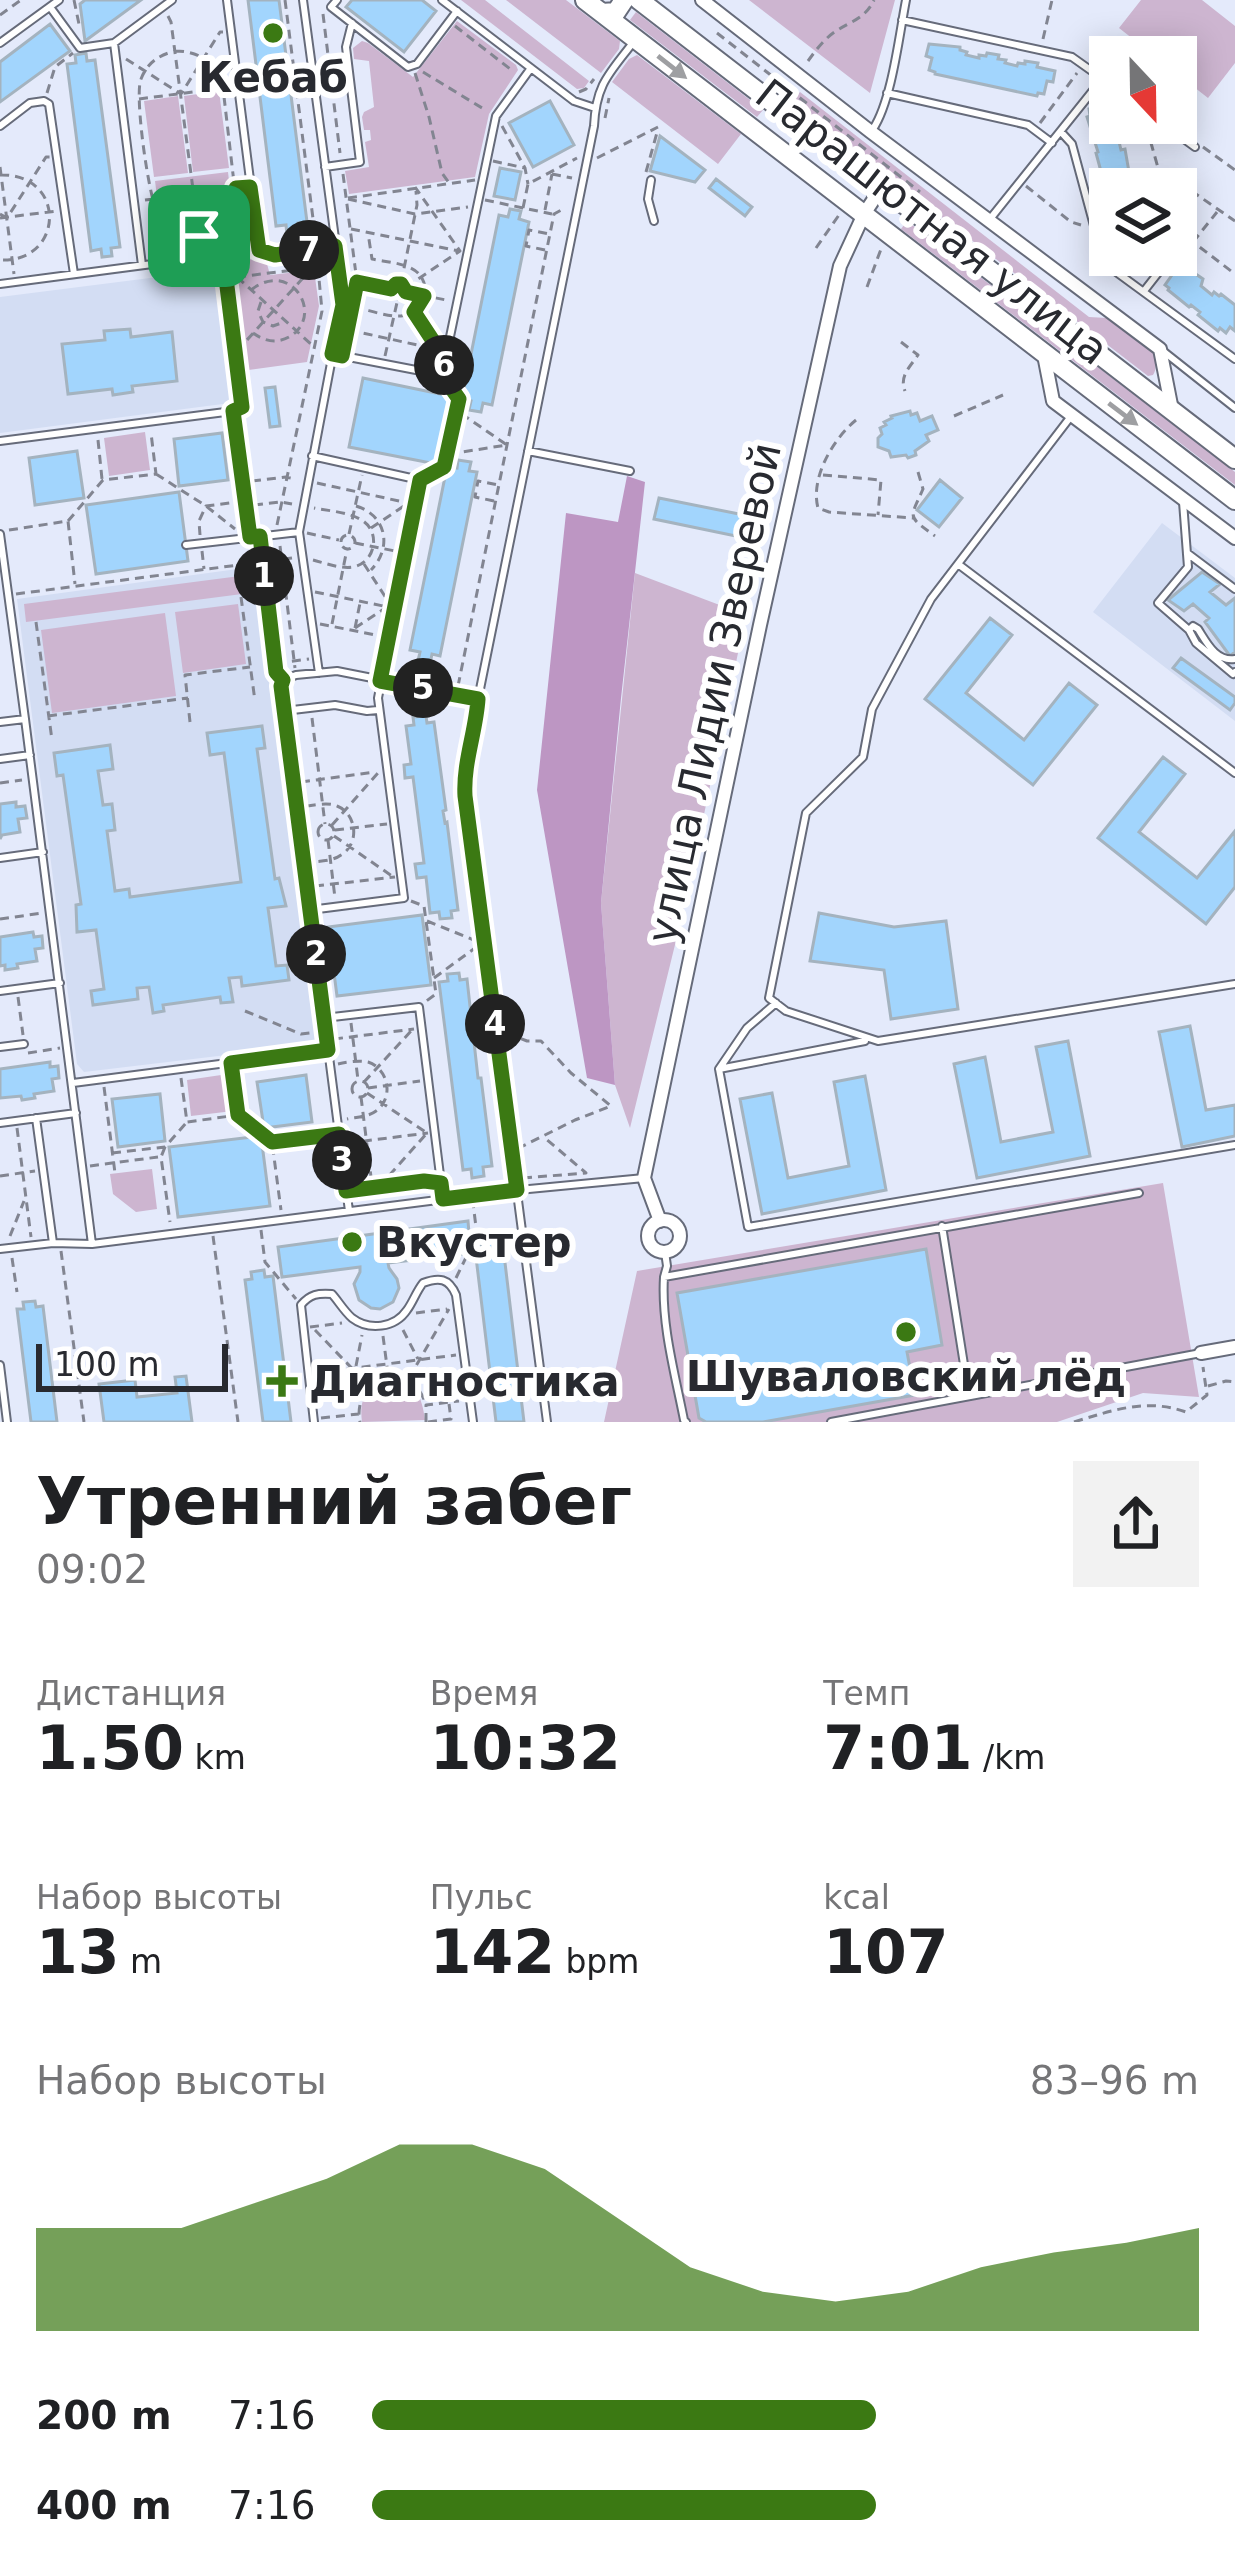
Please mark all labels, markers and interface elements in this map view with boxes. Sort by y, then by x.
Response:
marker: Кебаб [260,20,286,46]
north arrow [1089,36,1197,144]
map controls [1089,36,1197,276]
place label: Кебаб [198,53,348,102]
one-way arrow [657,54,688,79]
street label: Парашютная улица [746,69,1118,375]
button: layers [1089,168,1197,276]
pin [148,185,250,287]
icon: arrive [166,203,232,269]
pin: 7 [279,220,339,280]
text: 7 [298,230,320,269]
pin: 6 [414,335,474,395]
text: 6 [433,345,455,384]
one-way arrow [1107,401,1139,425]
street label: улица Лидии Зверевой [637,438,791,948]
pin: 1 [234,546,294,606]
text: 1 [253,556,275,595]
pin: 5 [393,658,453,718]
text: 5 [412,668,434,707]
pin: 2 [286,924,346,984]
text: 2 [305,934,327,973]
pin: 4 [465,994,525,1054]
text: 4 [484,1004,506,1043]
pin: 3 [312,1130,372,1190]
text: 3 [331,1140,353,1179]
place label: Вкустер [376,1218,572,1267]
marker: Вкустер [339,1229,365,1255]
marker: Шуваловский лёд [893,1319,919,1345]
scale bar [36,1338,228,1391]
text: 100 m [54,1345,160,1384]
place label: Шуваловский лёд [686,1352,1126,1401]
place label: Диагностика [309,1357,620,1406]
marker: Диагностика [266,1365,298,1397]
button: share [1073,1461,1199,1587]
text: Утренний забег [36,1463,632,1540]
text: 09:02 [36,1547,148,1592]
text: Дистанция [36,1674,226,1713]
text: Время [430,1674,538,1713]
text: Темп [823,1674,910,1713]
text: 1.50 [36,1713,184,1783]
text: 10:32 [430,1713,621,1783]
text: 7:01 [823,1713,973,1783]
text: km [184,1738,246,1777]
text: /km [973,1738,1045,1777]
text: Набор высоты [36,1878,282,1917]
text: Пульс [430,1878,533,1917]
text: kcal [823,1878,890,1917]
text: 13 [36,1917,120,1987]
text: 142 [430,1917,555,1987]
text: 107 [823,1917,949,1987]
text: m [120,1942,162,1981]
text: bpm [555,1942,639,1981]
text: Набор высоты [36,2058,327,2103]
text: 83–96 m [1030,2058,1199,2103]
text: 200 m [36,2393,172,2438]
text: 7:16 [228,2393,316,2438]
text: 400 m [36,2483,172,2528]
text: 7:16 [228,2483,316,2528]

